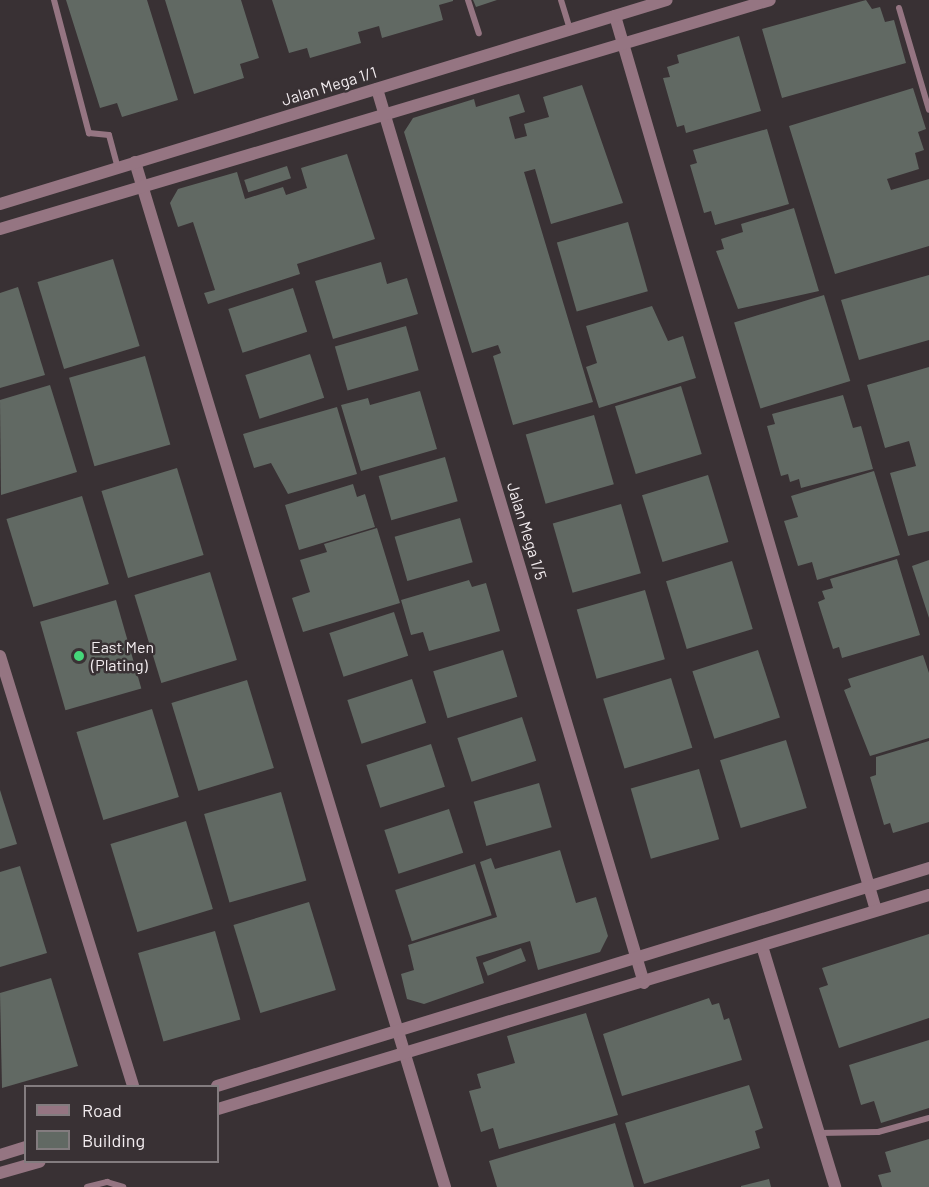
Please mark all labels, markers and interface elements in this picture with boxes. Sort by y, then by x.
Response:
street label: Jalan Mega 1/1 [279,62,379,110]
street label: Jalan Mega 1/5 [503,480,551,582]
place label: East Men (Plating) [91,637,154,675]
marker: East Men (Plating) [72,649,86,663]
legend [24,1085,219,1163]
text: Road [82,1099,122,1121]
text: Building [82,1129,145,1151]

